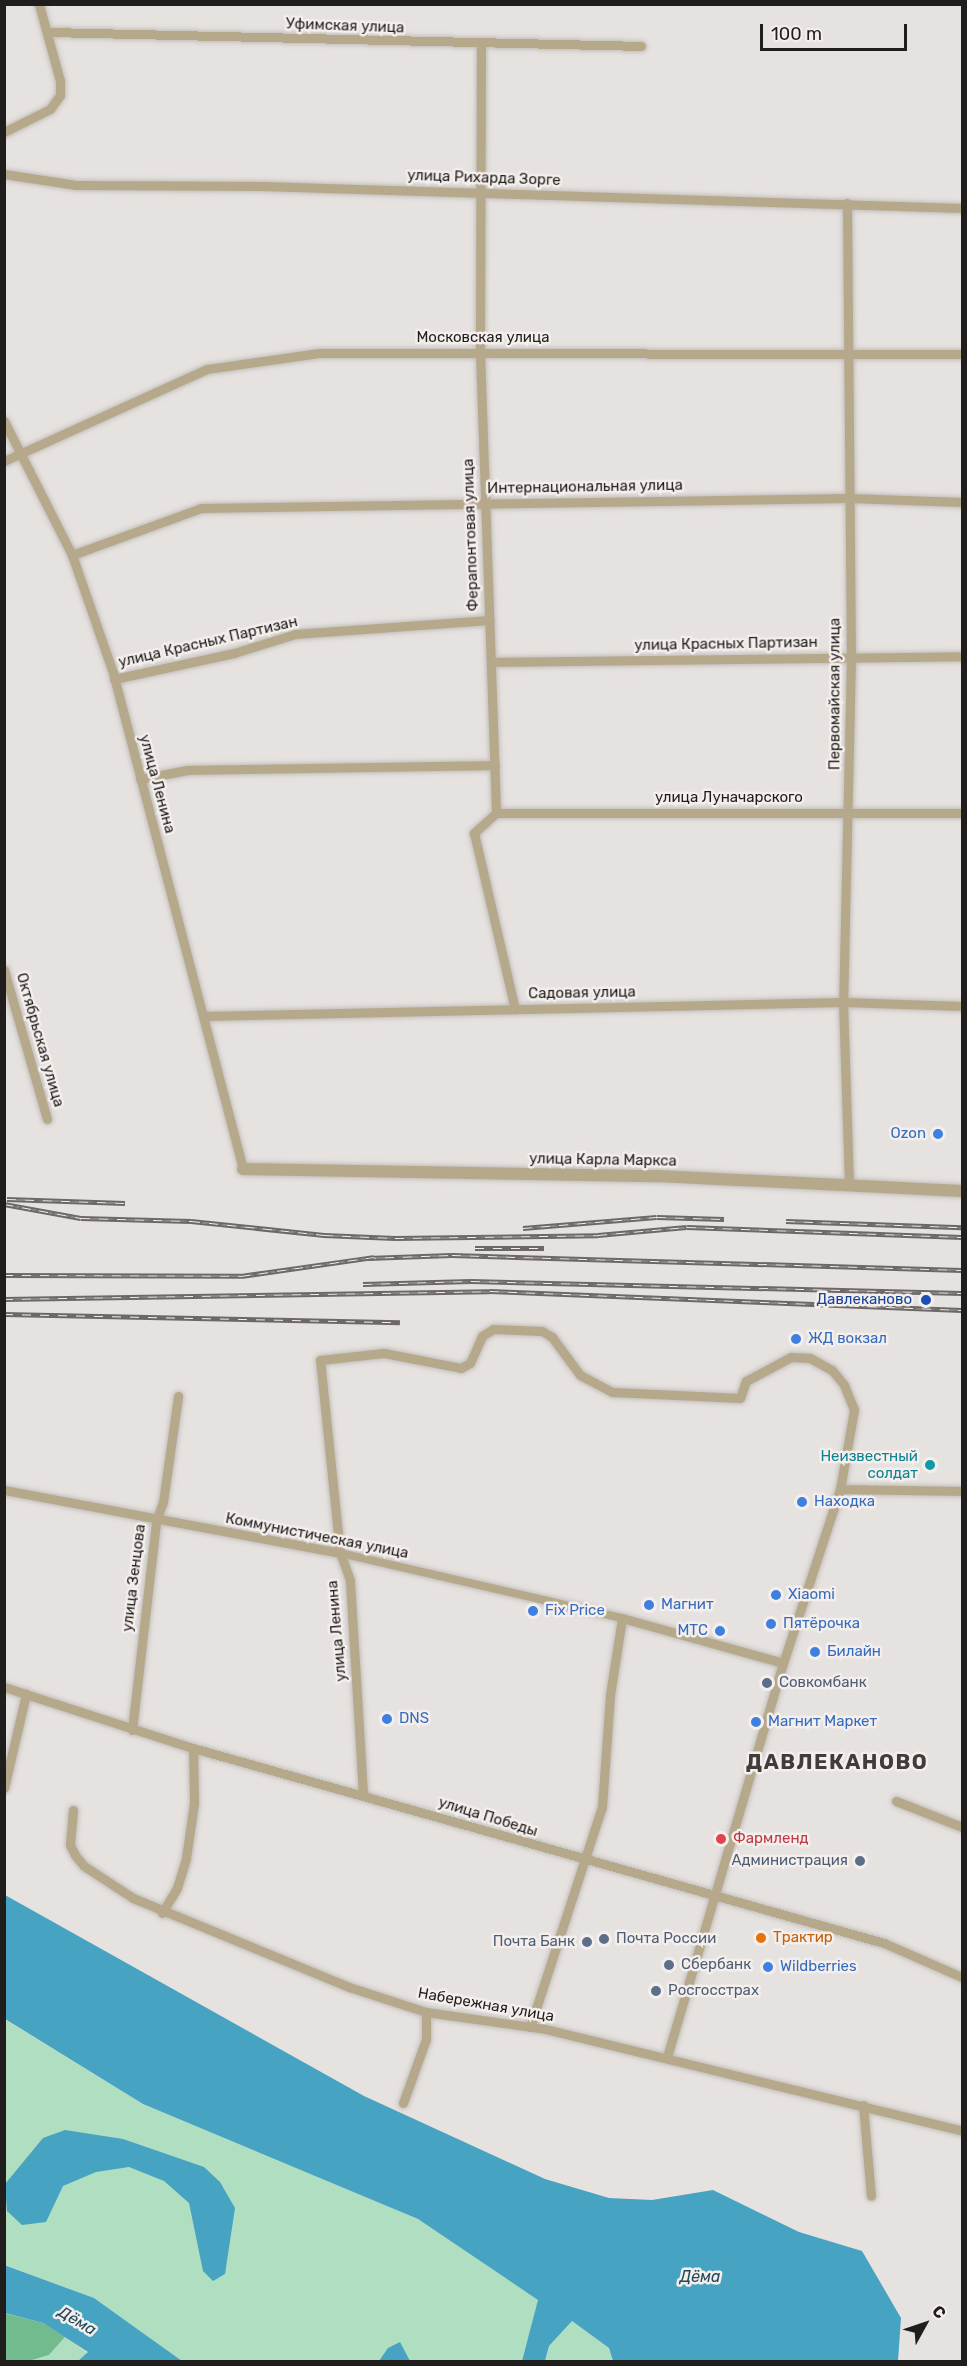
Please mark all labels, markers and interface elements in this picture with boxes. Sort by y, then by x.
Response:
scale bar [763,12,910,50]
street label: Уфимская улица [285,15,405,37]
text: 100 m [771,23,822,45]
street label: улица Рихарда Зорге [407,166,561,190]
street label: Московская улица [416,329,550,347]
street label: Ферапонтовая улица [459,458,483,612]
street label: Интернациональная улица [487,476,683,498]
street label: улица Красных Партизан [117,613,299,671]
street label: Первомайская улица [826,618,844,770]
street label: улица Красных Партизан [634,633,818,655]
street label: улица Ленина [135,733,179,835]
street label: улица Луначарского [655,789,803,807]
street label: Октябрьская улица [12,971,68,1109]
street label: Садовая улица [528,983,636,1003]
place label: Ozon [891,1125,926,1143]
marker: Ozon [931,1127,945,1141]
street label: улица Карла Маркса [529,1150,677,1170]
place label: Давлеканово [816,1291,912,1309]
marker: Давлеканово [917,1291,935,1309]
place label: ЖД вокзал [808,1330,887,1348]
marker: ЖД вокзал [789,1332,803,1346]
place label: Неизвестный солдат [820,1447,918,1482]
marker: Неизвестный солдат [923,1458,937,1472]
place label: Находка [814,1493,875,1511]
marker: Находка [795,1495,809,1509]
street label: Коммунистическая улица [224,1509,410,1563]
street label: улица Зенцова [118,1523,150,1633]
street label: улица Ленина [324,1580,350,1682]
place label: Xiaomi [788,1586,835,1604]
marker: Xiaomi [769,1588,783,1602]
place label: Магнит [661,1596,714,1614]
marker: Магнит [642,1598,656,1612]
place label: Fix Price [545,1602,605,1620]
marker: Fix Price [526,1604,540,1618]
place label: Пятёрочка [783,1615,860,1633]
marker: Пятёрочка [764,1617,778,1631]
place label: МТС [677,1622,708,1640]
marker: МТС [713,1624,727,1638]
place label: Билайн [827,1643,881,1661]
marker: Билайн [808,1645,822,1659]
place label: Совкомбанк [779,1674,867,1692]
marker: Совкомбанк [760,1676,774,1690]
place label: DNS [399,1710,429,1728]
marker: DNS [380,1712,394,1726]
place label: Магнит Маркет [768,1713,877,1731]
marker: Магнит Маркет [749,1715,763,1729]
district label: ДАВЛЕКАНОВО [746,1749,928,1775]
street label: улица Победы [436,1793,540,1841]
place label: Фармленд [733,1830,809,1848]
marker: Фармленд [714,1832,728,1846]
place label: Администрация [732,1852,848,1870]
marker: Администрация [853,1854,867,1868]
place label: Трактир [773,1929,833,1947]
place label: Почта России [616,1930,716,1948]
marker: Трактир [754,1931,768,1945]
marker: Почта России [597,1932,611,1946]
place label: Почта Банк [493,1933,575,1951]
marker: Почта Банк [580,1935,594,1949]
place label: Сбербанк [681,1956,751,1974]
marker: Сбербанк [662,1958,676,1972]
place label: Wildberries [780,1958,857,1976]
marker: Wildberries [761,1960,775,1974]
place label: Росгосстрах [668,1982,759,2000]
street label: Набережная улица [417,1984,555,2026]
marker: Росгосстрах [649,1984,663,1998]
water label: Дёма [680,2267,720,2287]
north arrow [895,2294,955,2354]
water label: Дёма [55,2302,99,2340]
text: С [928,2302,950,2323]

